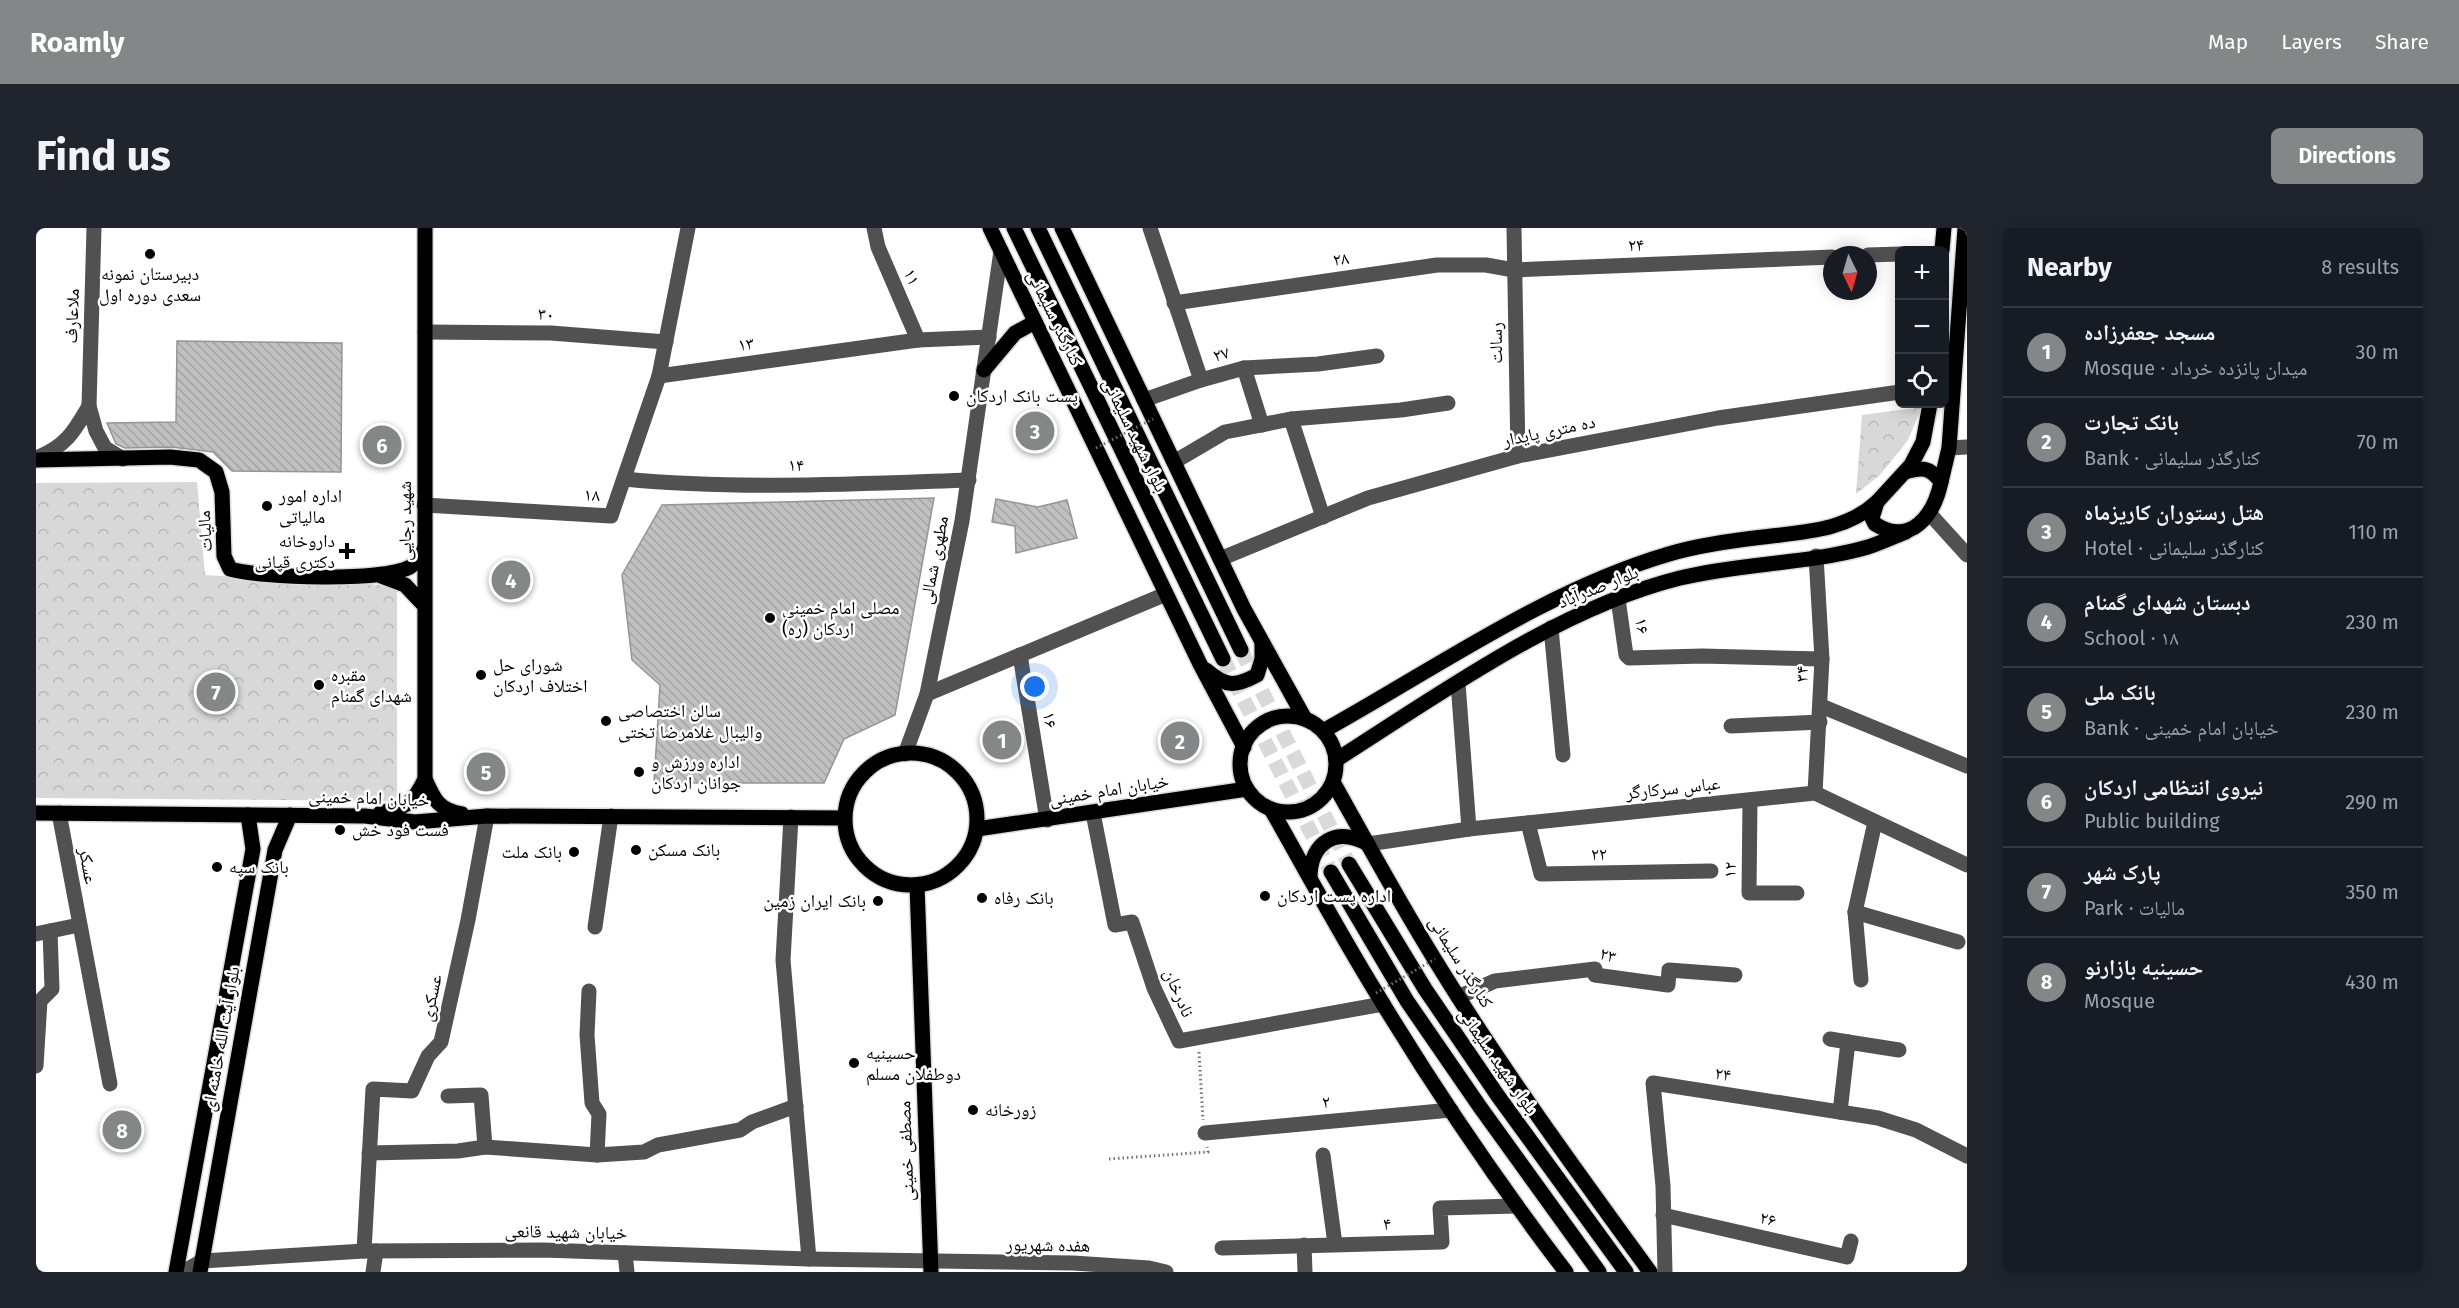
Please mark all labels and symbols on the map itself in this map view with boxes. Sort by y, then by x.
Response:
street label: ۲۴ [1628,234,1644,256]
north arrow [1823,246,1877,300]
marker: دبیرستان نمونه سعدی دوره اول [143,247,157,261]
street label: ۲۸ [1331,247,1351,271]
place label: دبیرستان نمونه سعدی دوره اول [99,263,201,306]
street label: ۱۱ [899,265,925,289]
street label: کنارگذر سلیمانی [1022,266,1088,370]
street label: ملاعارف [60,288,84,344]
street label: ۳۰ [538,303,554,325]
street label: رسالت [1485,322,1507,364]
street label: ۱۳ [736,332,756,356]
street label: ۲۷ [1210,341,1232,367]
street label: بلوار شهید سلیمانی [1098,374,1172,496]
place label: پست بانک اردکان [966,385,1078,407]
marker: پست بانک اردکان [947,389,961,403]
pin: 3 [1016,408,1054,454]
street label: ده متری پایدار [1500,410,1597,452]
pin: 6 [362,422,402,468]
street label: ۱۴ [788,454,804,476]
street label: شهید رجایی [394,481,416,561]
street label: ۱۸ [583,484,601,506]
place label: اداره امور مالیاتی [278,485,342,528]
marker: اداره امور مالیاتی [260,499,274,513]
street label: مالیات [193,510,217,552]
street label: مطهری شمالی [915,514,953,606]
place label: داروخانه دکتری قپانی [255,530,335,573]
marker: داروخانه دکتری قپانی [340,544,354,558]
pin: 4 [492,558,530,602]
street label: بلوار صدرآباد [1555,561,1641,613]
place label: مصلی امام خمینی (ره) اردکان [782,597,899,640]
marker: مصلی امام خمینی (ره) اردکان [763,611,777,625]
street label: ۱۶ [1630,616,1654,636]
place label: شورای حل اختلاف اردکان [493,654,587,697]
place label: مقبره شهدای گمنام [331,664,412,708]
street label: ۳۴ [1791,666,1813,682]
marker: شورای حل اختلاف اردکان [474,668,488,682]
pin: 7 [196,670,236,714]
your location [1020,672,1049,701]
marker: مقبره شهدای گمنام [312,678,326,692]
place label: سالن اختصاصی والیبال غلامرضا تختی [618,700,762,743]
street label: ۱۶ [1038,710,1062,730]
marker: سالن اختصاصی والیبال غلامرضا تختی [599,714,613,728]
pin: 1 [982,718,1022,762]
pin: 2 [1160,718,1200,764]
pin: 5 [466,750,506,794]
place label: اداره ورزش و جوانان اردکان [651,751,741,794]
marker: اداره ورزش و جوانان اردکان [632,765,646,779]
street label: خیابان امام خمینی [1048,770,1171,811]
street label: عباس سرکارگر [1624,772,1721,804]
street label: خیابان امام خمینی [308,785,430,812]
place label: فست فود خش [352,819,449,841]
marker: فست فود خش [333,823,347,837]
place label: بانک مسکن [648,839,720,861]
place label: بانک ملت [501,841,562,863]
marker: بانک مسکن [629,843,643,857]
street label: ۲۲ [1591,843,1607,865]
street label: عسکر [74,845,102,886]
marker: بانک ملت [567,845,581,859]
place label: بانک سپه [229,856,289,878]
marker: بانک سپه [210,860,224,874]
street label: ۱۲ [1719,862,1741,878]
place label: اداره پست اردکان [1277,885,1391,907]
place label: بانک رفاه [994,887,1054,909]
marker: اداره پست اردکان [1258,889,1272,903]
place label: بانک ایران زمین [763,890,866,912]
marker: بانک رفاه [975,891,989,905]
marker: بانک ایران زمین [871,894,885,908]
street label: کنارگذر سلیمانی [1424,912,1498,1012]
street label: ۲۳ [1597,942,1619,968]
street label: بلوار آیت الله خامنه ای [197,965,245,1113]
street label: نادرخان [1159,965,1199,1021]
street label: عسکری [415,972,447,1024]
street label: بلوار شهید سلیمانی [1453,1004,1543,1118]
place label: حسینیه دوطفلان مسلم [866,1042,961,1086]
marker: حسینیه دوطفلان مسلم [847,1056,861,1070]
street label: ۲۴ [1713,1062,1733,1086]
street label: ۲ [1321,1091,1331,1113]
place label: زورخانه [985,1099,1036,1121]
street label: مصطفی خمینی [893,1100,919,1202]
marker: زورخانه [966,1103,980,1117]
pin: 8 [102,1108,142,1152]
street label: ۲۶ [1758,1206,1778,1232]
street label: ۴ [1383,1213,1391,1235]
street label: خیابان شهید قانعی [504,1220,628,1244]
street label: هفده شهریور [1005,1233,1090,1257]

